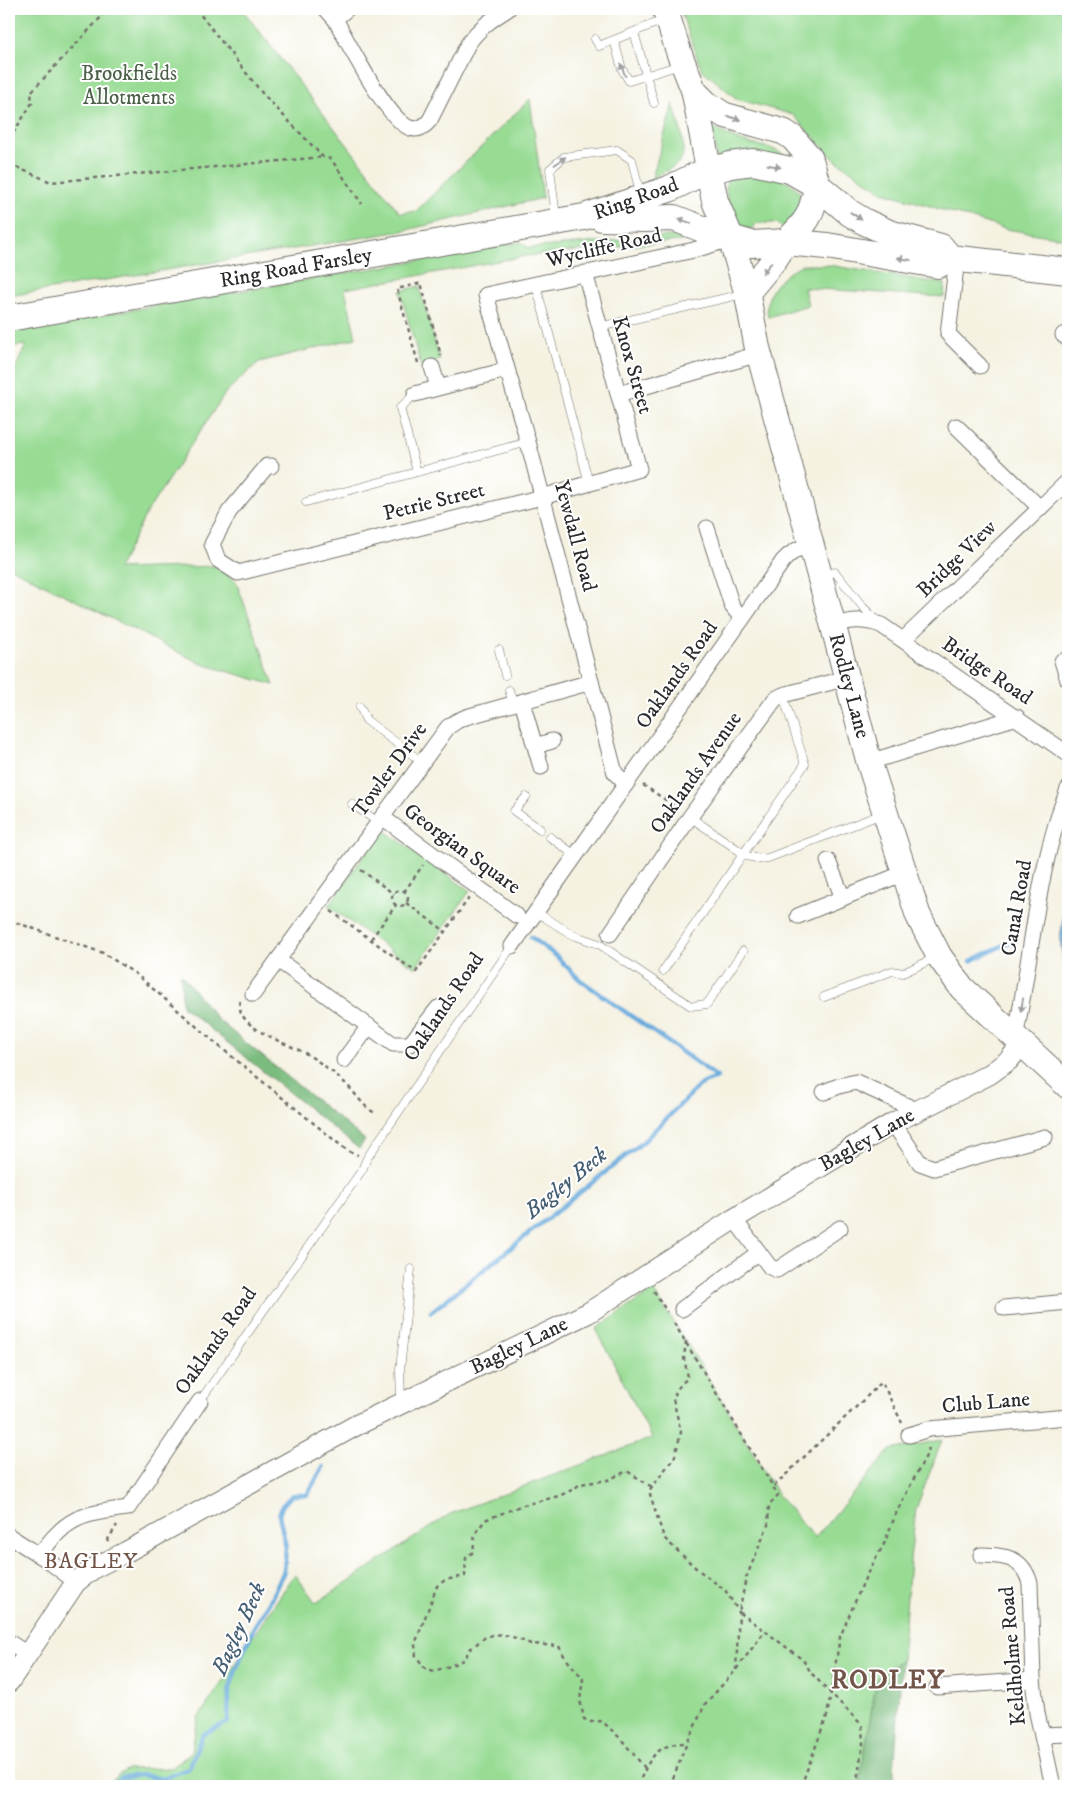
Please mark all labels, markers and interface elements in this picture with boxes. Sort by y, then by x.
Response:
park label: Brookfields Allotments [81,61,177,111]
one-way arrow [619,62,627,77]
one-way arrow [727,114,742,122]
one-way arrow [553,156,567,166]
one-way arrow [766,162,781,170]
street label: Ring Road [590,171,683,226]
one-way arrow [849,211,863,221]
one-way arrow [677,217,692,225]
street label: Wycliffe Road [543,222,665,274]
street label: Ring Road Farsley [218,242,375,294]
one-way arrow [896,254,912,262]
one-way arrow [762,261,773,274]
street label: Knox Street [606,313,658,417]
street label: Petrie Street [381,477,488,527]
street label: Yewdall Road [548,478,602,595]
street label: Bridge View [912,514,1003,603]
street label: Oaklands Road [630,616,724,734]
street label: Rodley Lane [823,631,876,742]
street label: Bridge Road [937,631,1038,711]
street label: Oaklands Avenue [644,707,748,839]
street label: Towler Drive [347,717,433,823]
street label: Georgian Square [398,798,526,900]
street label: Canal Road [996,857,1038,958]
street label: Oaklands Road [398,947,490,1066]
one-way arrow [1017,997,1025,1013]
street label: Bagley Lane [815,1102,919,1178]
water label: Bagley Beck [518,1141,613,1225]
street label: Oaklands Road [169,1282,263,1400]
street label: Bagley Lane [466,1311,572,1381]
street label: Club Lane [941,1386,1031,1420]
district label: BAGLEY [44,1548,138,1575]
water label: Bagley Beck [205,1578,272,1680]
street label: Keldholme Road [994,1585,1032,1727]
district label: RODLEY [831,1664,946,1697]

